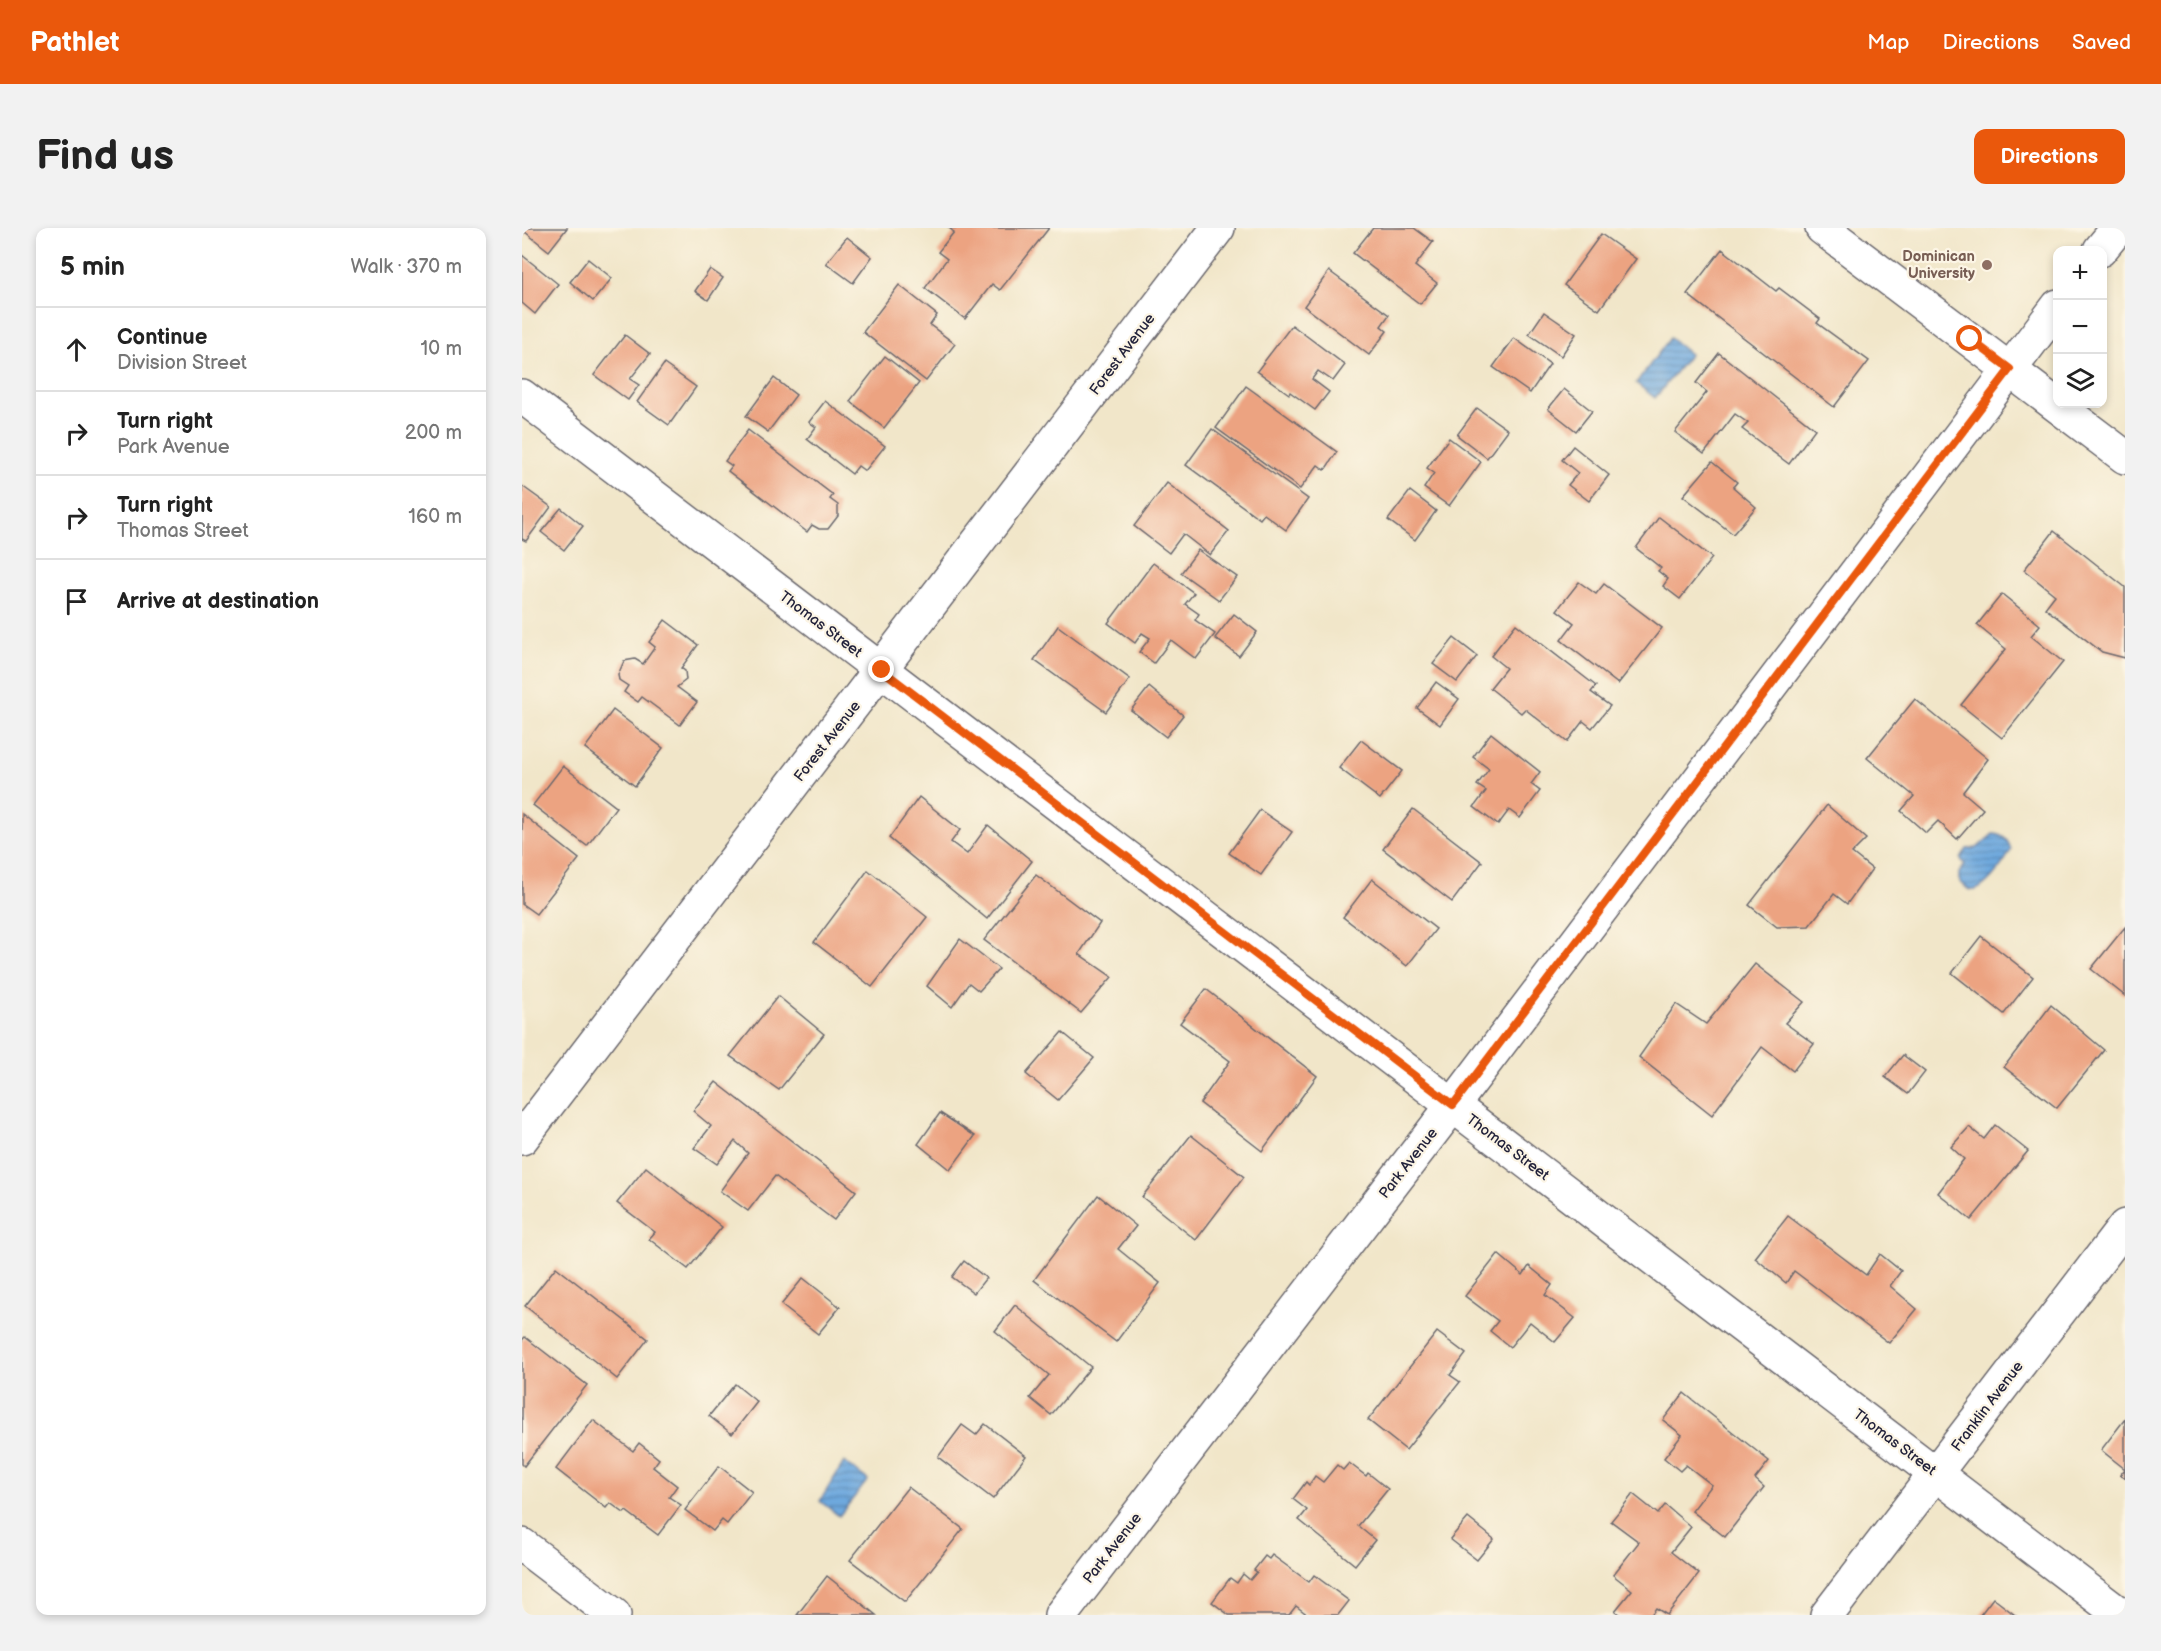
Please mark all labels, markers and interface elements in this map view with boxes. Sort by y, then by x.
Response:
text: Pathlet [30,26,119,59]
text: Map [1867,30,1910,55]
text: Directions [1943,30,2039,55]
text: Saved [2072,30,2131,55]
button: Directions [1974,129,2125,184]
text: Find us [36,131,174,182]
map controls [2053,246,2107,408]
button: + [2053,246,2107,300]
place label: Dominican University [1902,247,1975,283]
text: 5 min [60,252,125,283]
text: Walk · 370 m [350,255,462,279]
marker: Dominican University [1980,258,1994,272]
button: − [2053,300,2107,354]
street label: Forest Avenue [1085,310,1159,399]
text: Continue [117,324,207,351]
route start [1956,325,1982,351]
icon: ahead [60,333,93,366]
text: 10 m [421,337,462,361]
text: Division Street [117,351,247,375]
button: layers [2053,354,2107,408]
text: Turn right [117,408,213,435]
icon: right [60,417,93,450]
text: 200 m [405,421,462,445]
text: Park Avenue [117,435,230,459]
text: Turn right [117,492,213,519]
icon: right [60,501,93,534]
text: 160 m [408,505,462,529]
text: Thomas Street [117,519,249,543]
icon: arrive [60,585,93,618]
street label: Thomas Street [776,587,866,662]
text: Arrive at destination [117,588,319,615]
route end [868,656,894,682]
street label: Forest Avenue [790,697,865,786]
street label: Thomas Street [1463,1110,1553,1185]
street label: Park Avenue [1375,1124,1442,1202]
street label: Franklin Avenue [1947,1357,2028,1455]
street label: Thomas Street [1850,1405,1940,1480]
street label: Park Avenue [1079,1509,1146,1587]

